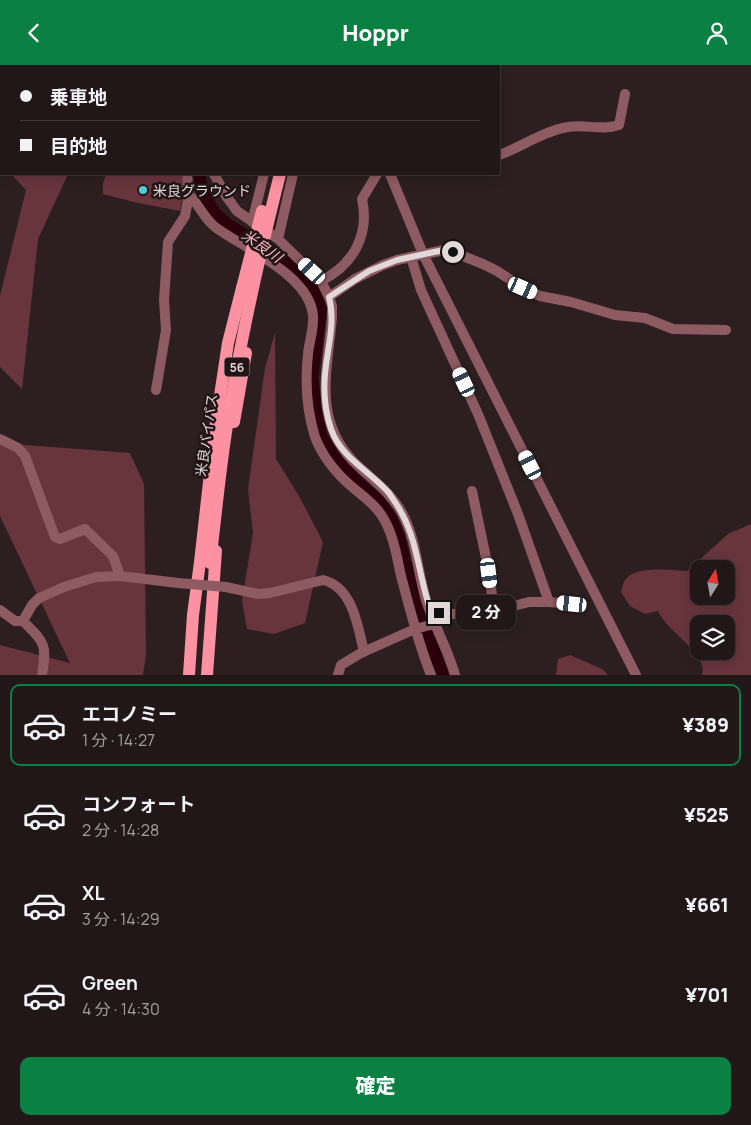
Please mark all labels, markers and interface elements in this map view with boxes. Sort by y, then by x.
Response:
text: Hoppr [342,18,409,48]
icon: back [20,19,48,47]
icon: person [703,19,731,47]
text: 乗車地 [50,84,107,110]
text: 目的地 [50,133,107,159]
place label: 米良グラウンド [153,181,251,200]
marker: 米良グラウンド [137,184,149,196]
water label: 米良川 [238,224,288,269]
route start [442,241,464,263]
car [295,255,328,287]
car [506,275,539,301]
road number: 56 [224,357,250,377]
car [450,365,477,399]
street label: 米良バイパス [191,392,221,478]
car [516,448,543,482]
car [479,557,498,589]
north arrow [690,560,735,605]
map controls [690,560,735,660]
callout: 2 分 [456,595,516,631]
car [556,595,587,613]
text: 2 分 [472,601,500,623]
route end [428,602,450,624]
button: layers [690,615,735,660]
text: エコノミー [82,701,177,727]
icon: car [22,703,67,748]
text: ¥389 [682,712,729,738]
text: 1 分 · 14:27 [82,729,155,751]
text: コンフォート [82,791,195,817]
icon: car [22,793,67,838]
text: ¥525 [684,802,729,828]
text: 2 分 · 14:28 [82,819,159,841]
text: XL [82,880,105,906]
icon: car [22,883,67,928]
text: ¥661 [685,892,729,918]
text: 3 分 · 14:29 [82,908,160,930]
text: Green [82,970,138,996]
icon: car [22,973,67,1018]
text: ¥701 [685,982,729,1008]
text: 4 分 · 14:30 [82,998,160,1020]
button: 確定 [20,1057,731,1115]

